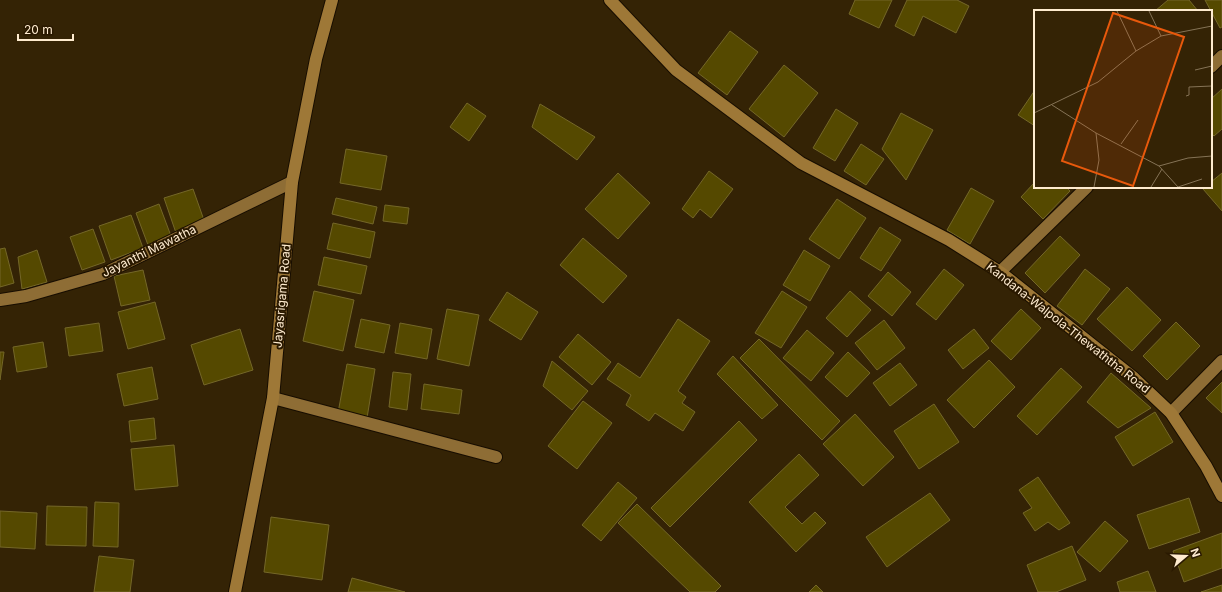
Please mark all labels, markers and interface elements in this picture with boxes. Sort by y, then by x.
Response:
inset map [1034,10,1212,188]
scale bar [18,16,73,42]
text: 20 m [24,22,53,37]
street label: Jayanthi Mawatha [99,221,198,280]
street label: Jayasrigama Road [269,243,294,349]
street label: Kandana-Walpola-Thewaththa Road [983,259,1153,396]
north arrow [1166,536,1206,576]
text: N [1187,546,1203,559]

